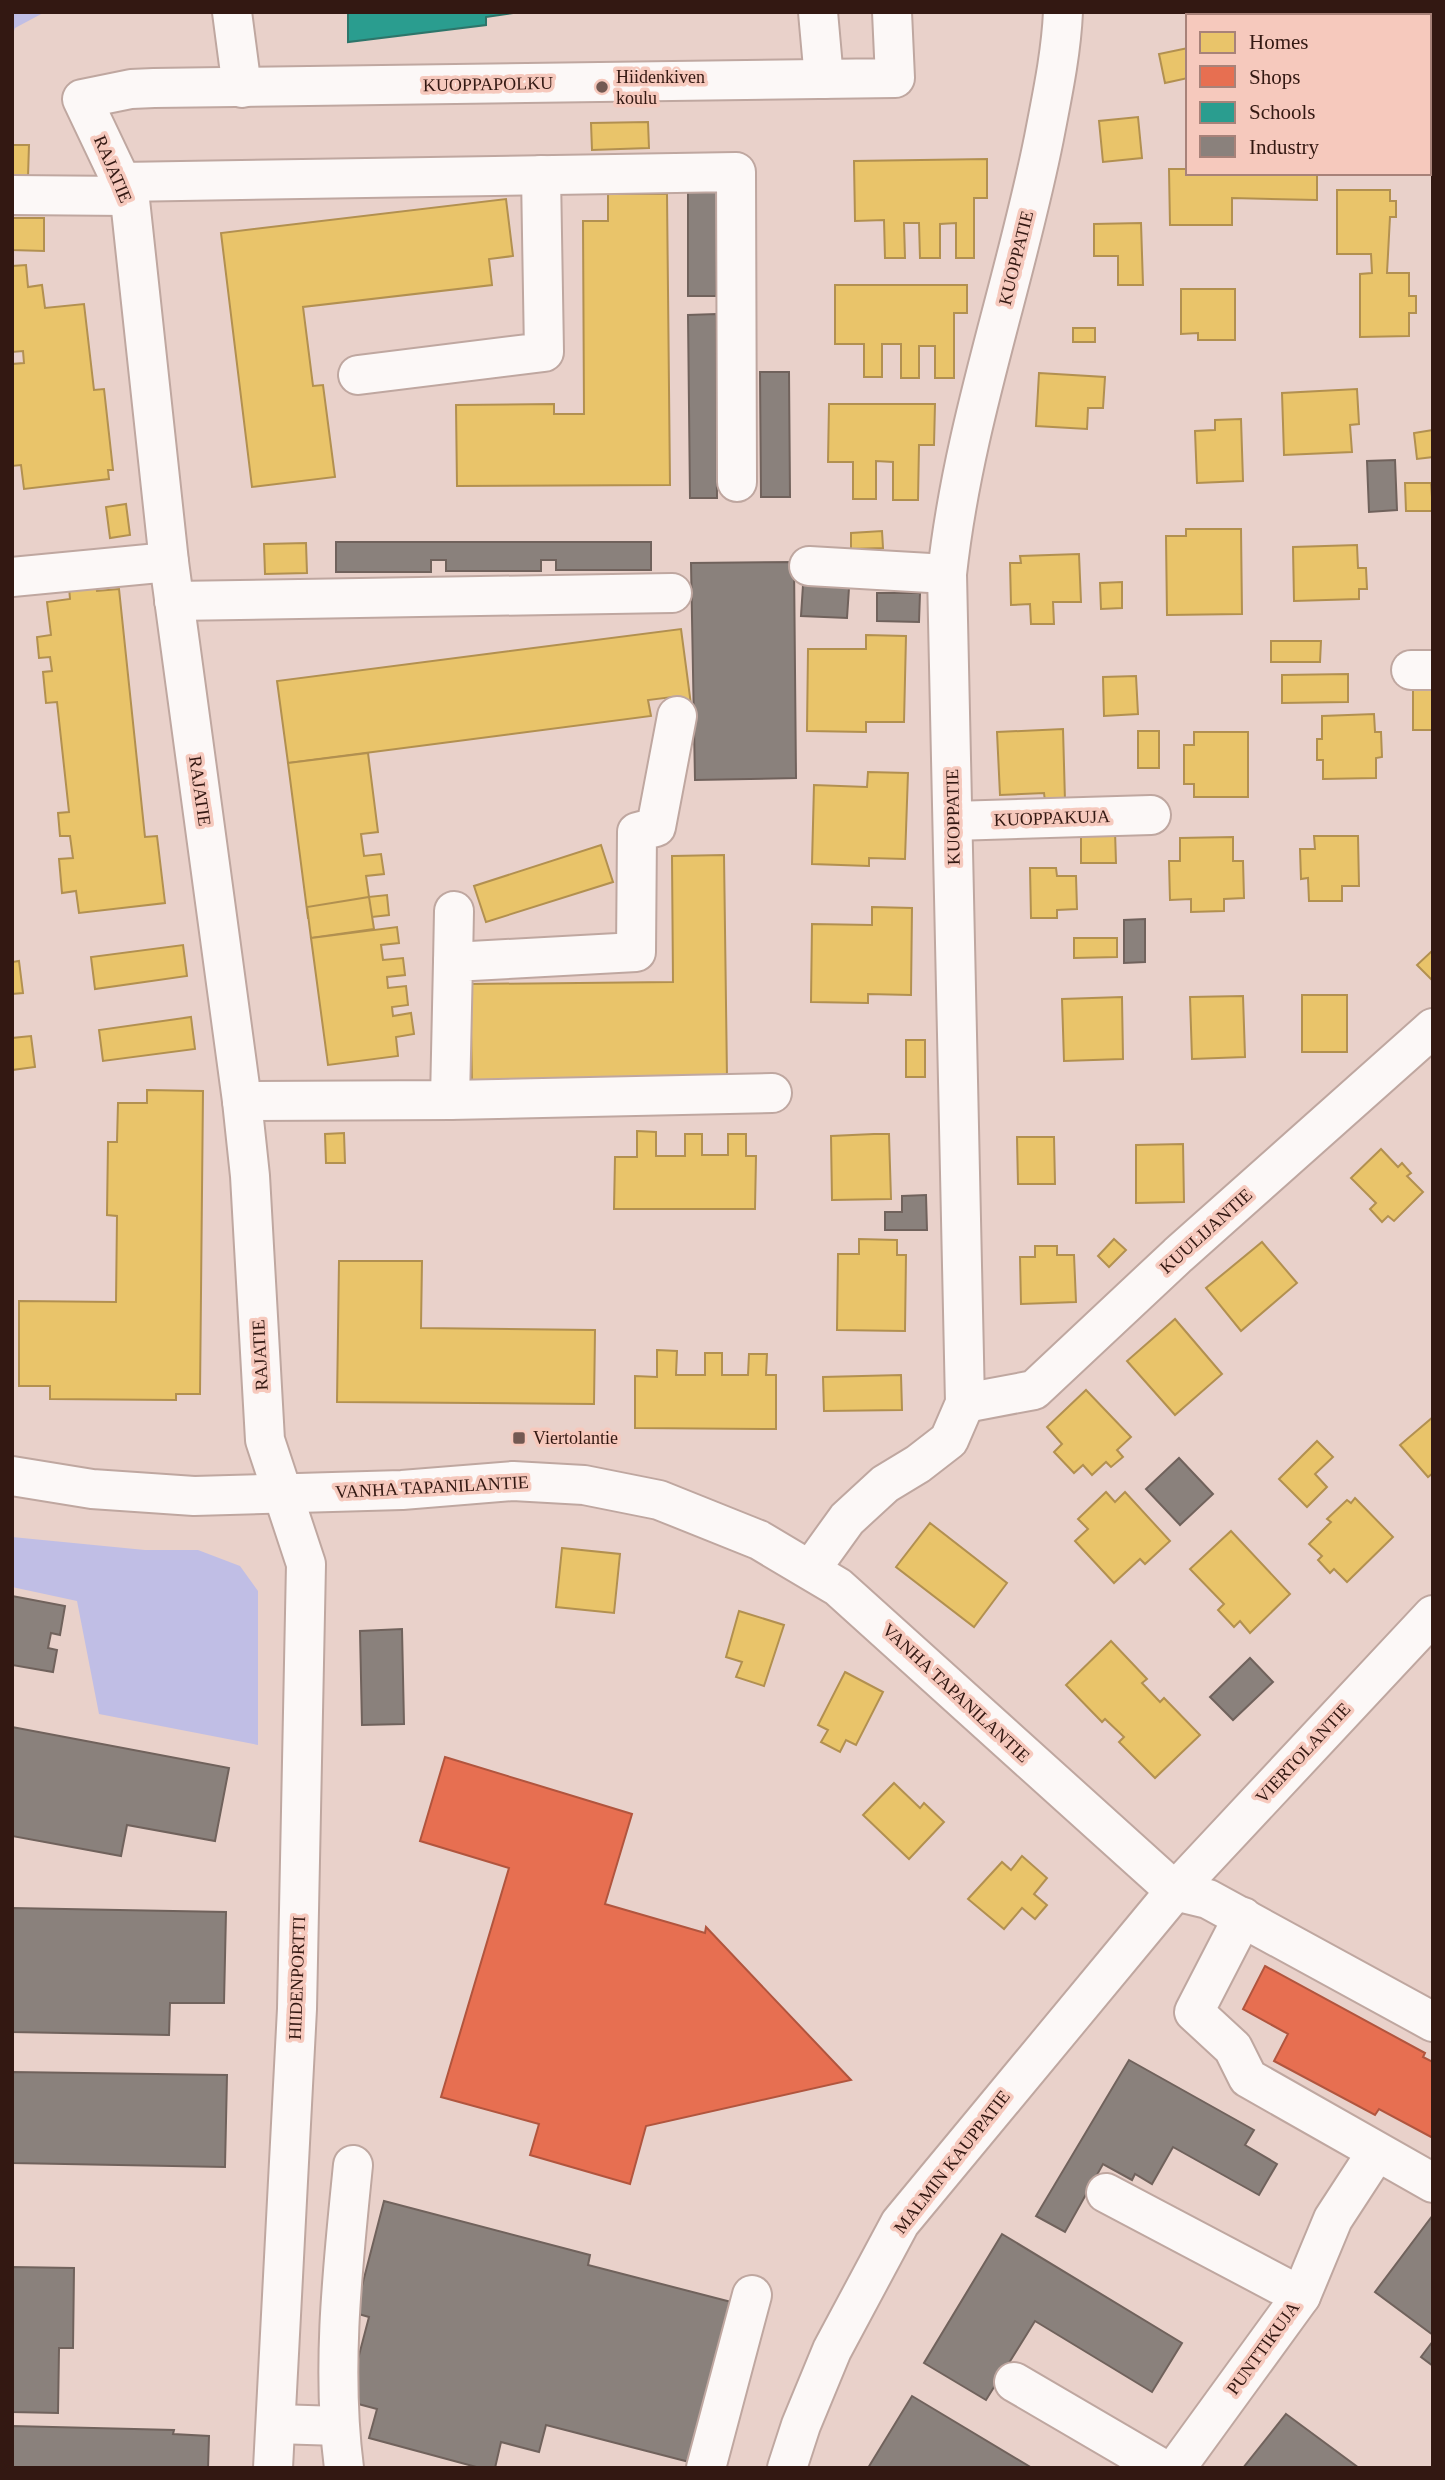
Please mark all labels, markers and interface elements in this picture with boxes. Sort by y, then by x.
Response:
legend [1186,14,1431,175]
text: Homes [1249,30,1309,54]
text: Shops [1249,65,1300,89]
place label: Hiidenkiven koulu [616,67,705,108]
street label: KUOPPAPOLKU [423,73,553,95]
marker: Hiidenkiven koulu [594,79,610,95]
text: Schools [1249,100,1316,124]
street label: RAJATIE [90,132,136,206]
text: Industry [1249,135,1319,159]
street label: KUOPPATIE [995,209,1037,307]
street label: RAJATIE [185,754,215,828]
street label: KUOPPATIE [942,769,964,865]
street label: KUOPPAKUJA [993,806,1111,830]
street label: KUULIJANTIE [1156,1184,1256,1278]
street label: RAJATIE [248,1319,272,1391]
place label: Viertolantie [533,1428,618,1448]
marker: Viertolantie [511,1430,527,1446]
street label: VANHA TAPANILANTIE [335,1472,529,1502]
street label: VANHA TAPANILANTIE [878,1620,1034,1766]
street label: VIERTOLANTIE [1252,1699,1354,1807]
street label: HIIDENPORTTI [285,1916,309,2040]
street label: MALMIN KAUPPATIE [890,2087,1014,2237]
street label: PUNTTIKUJA [1223,2298,1303,2398]

